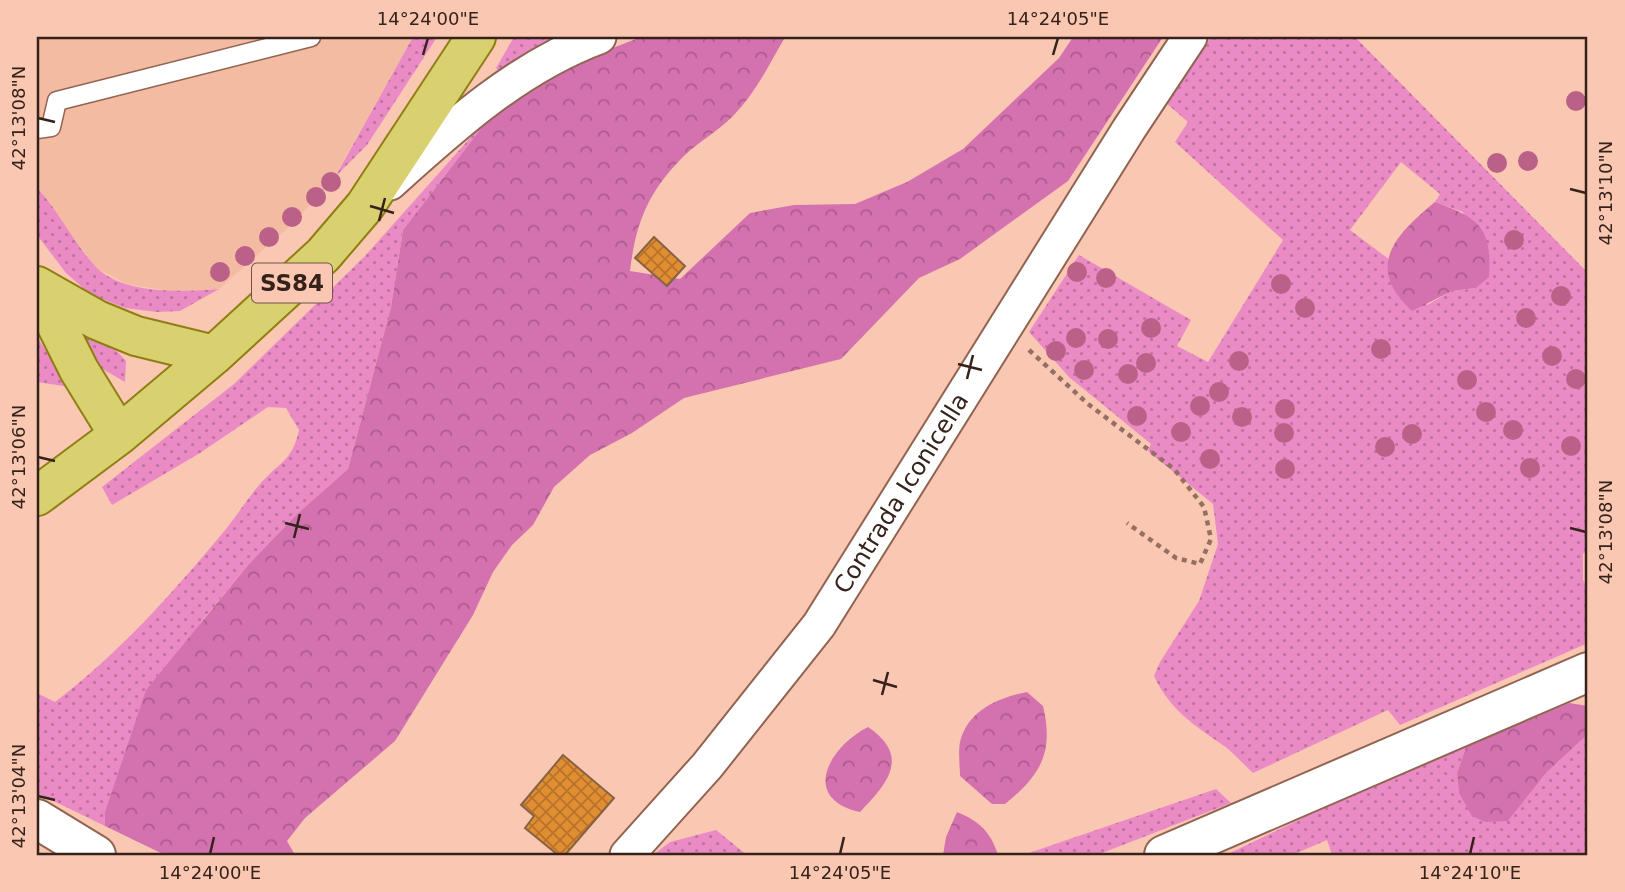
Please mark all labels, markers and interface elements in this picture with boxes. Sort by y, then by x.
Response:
text: 14°24'00"E [377,8,479,29]
text: 14°24'05"E [1007,8,1109,29]
text: 42°13'08"N [8,66,29,170]
text: 42°13'10"N [1595,141,1616,245]
road number: SS84 [252,264,332,302]
street label: Contrada Iconicella [828,388,974,599]
text: 42°13'06"N [8,405,29,509]
text: 42°13'08"N [1595,480,1616,584]
text: 42°13'04"N [8,744,29,848]
text: 14°24'00"E [159,862,261,883]
text: 14°24'05"E [789,862,891,883]
text: 14°24'10"E [1419,862,1521,883]

